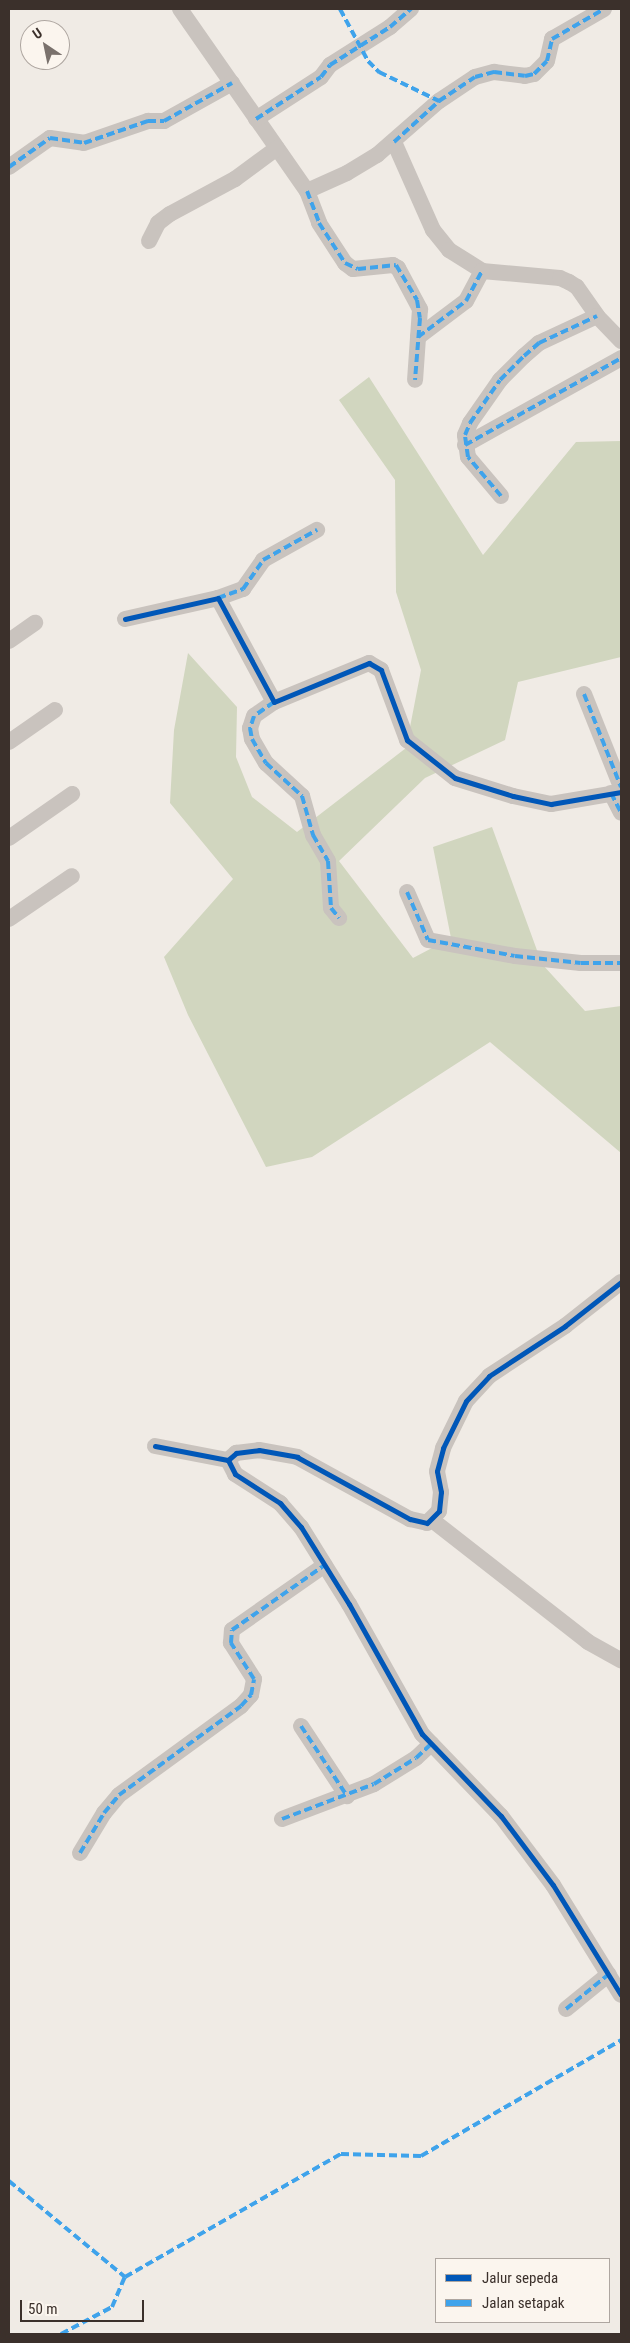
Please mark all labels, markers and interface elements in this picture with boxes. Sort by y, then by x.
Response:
north arrow [20,20,70,70]
text: U [29,25,45,42]
legend [435,2258,610,2323]
text: Jalur sepeda [482,2269,558,2287]
scale bar [22,2290,146,2322]
text: Jalan setapak [482,2294,565,2312]
text: 50 m [28,2300,58,2318]

